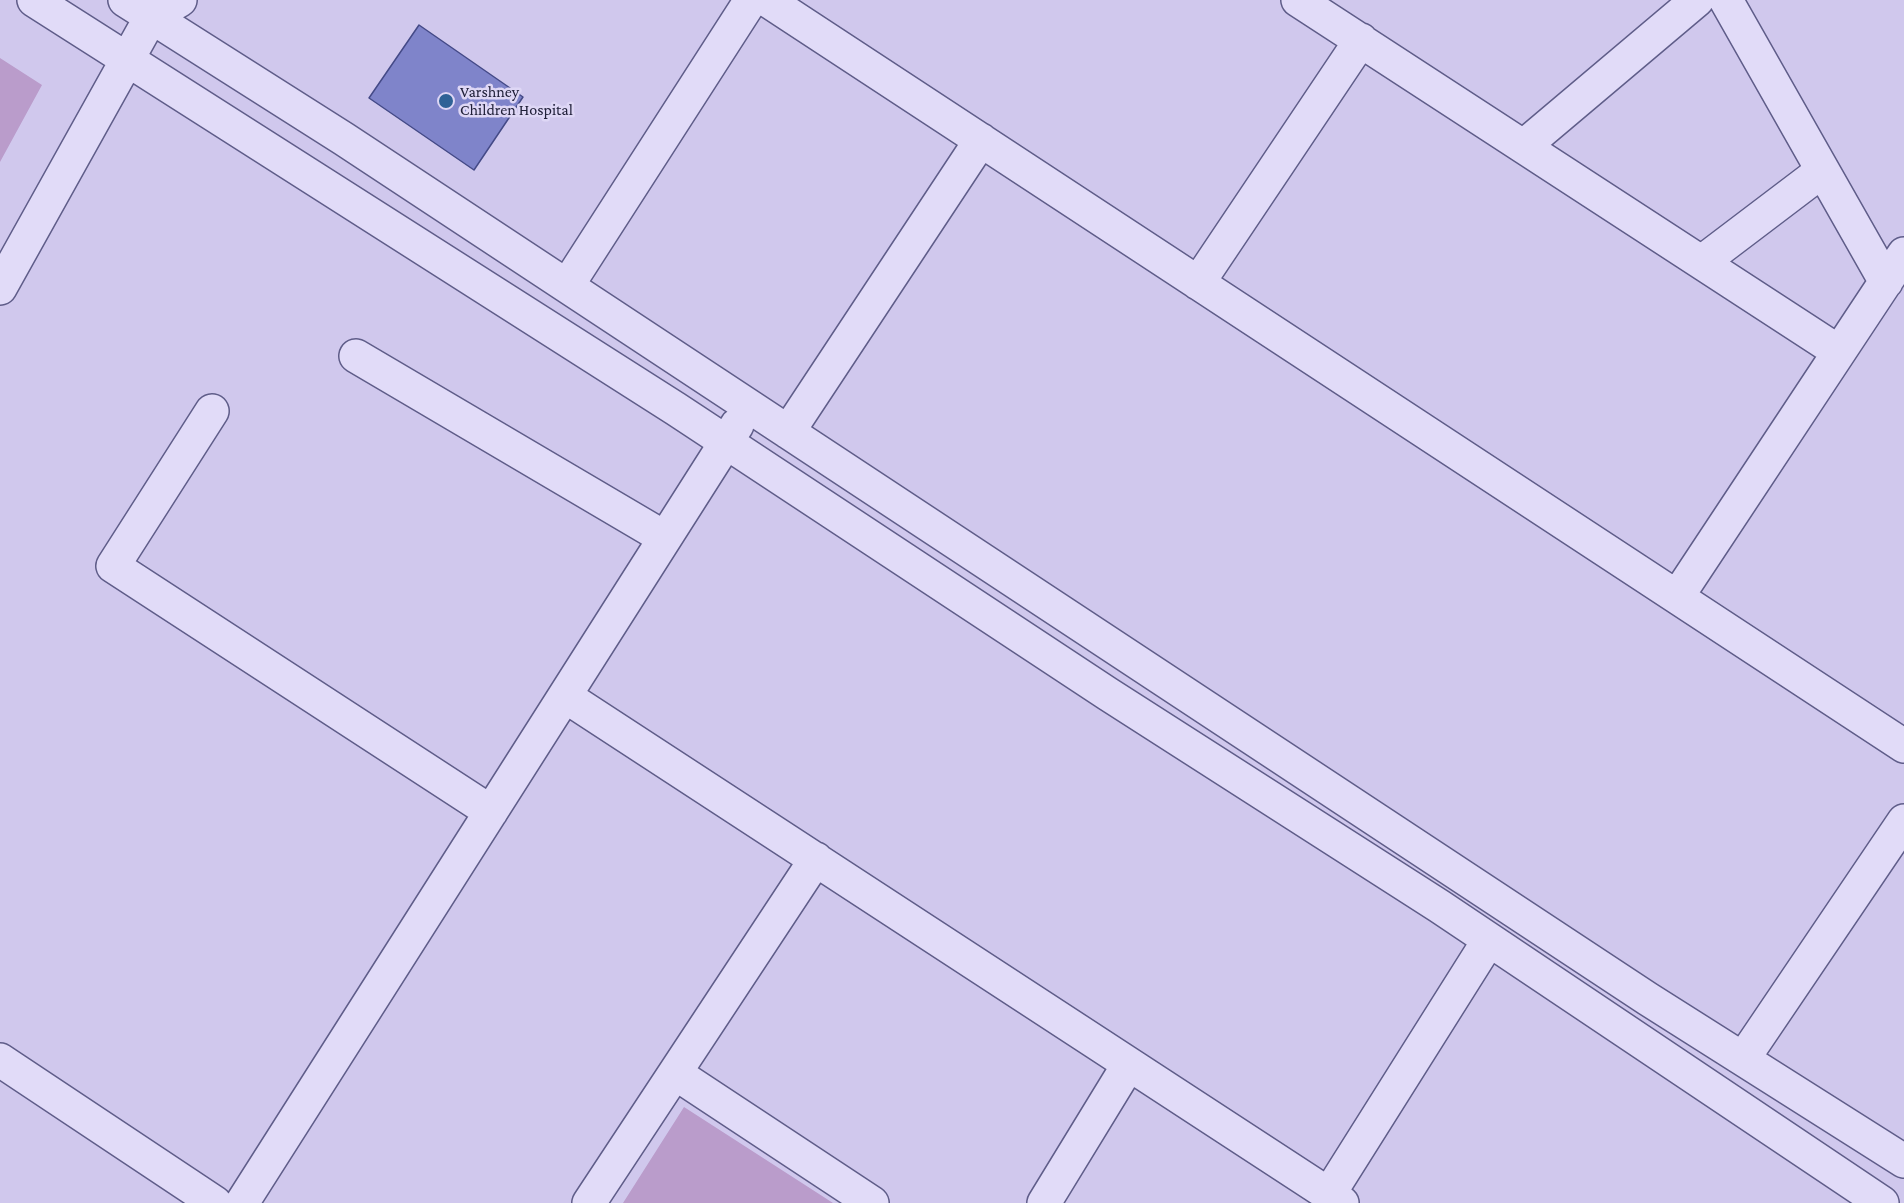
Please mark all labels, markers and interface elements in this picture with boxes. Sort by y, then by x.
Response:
place label: Varshney Children Hospital [460,82,573,120]
marker: Varshney Children Hospital [437,92,455,110]

